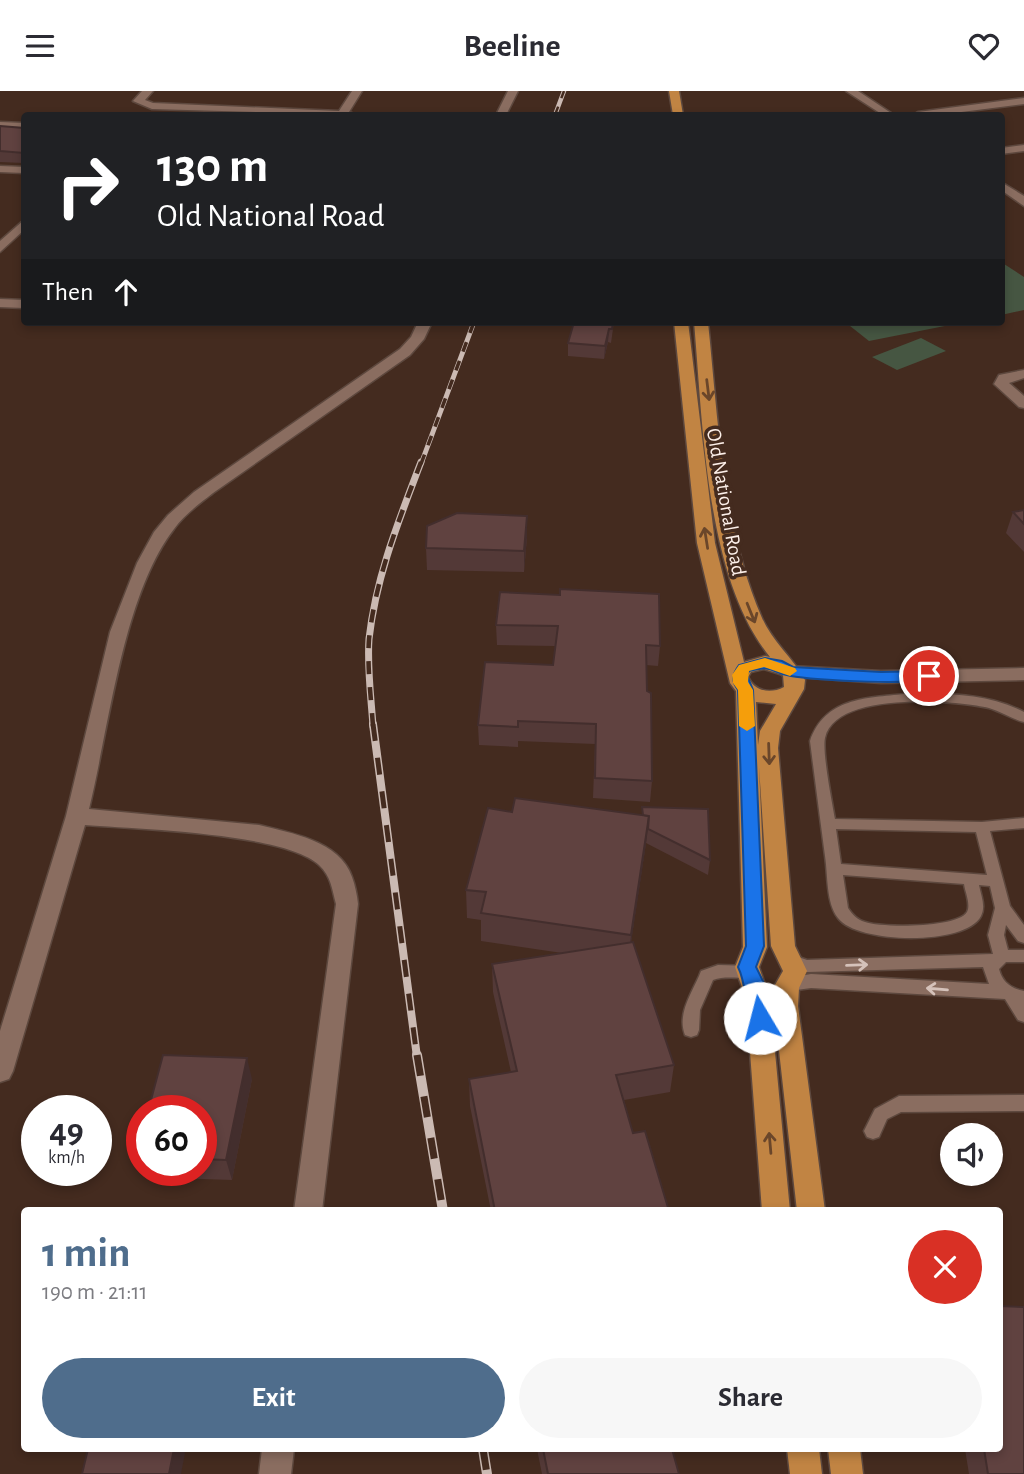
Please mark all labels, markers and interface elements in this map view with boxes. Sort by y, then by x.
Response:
icon: menu [21,27,59,65]
icon: heart [965,27,1003,65]
text: Beeline [463,30,561,62]
icon: right [42,140,133,231]
text: 130 m [157,142,268,191]
text: Old National Road [157,200,385,232]
icon: ahead [107,273,145,311]
text: Then [42,279,93,305]
one-way arrow [702,378,715,401]
street label: Old National Road [703,427,749,577]
one-way arrow [699,527,712,549]
one-way arrow [745,601,758,623]
pin [899,646,959,706]
icon: arrive [910,657,948,695]
one-way arrow [762,742,775,765]
one-way arrow [845,958,868,971]
position arrow [723,981,797,1055]
one-way arrow [927,982,949,995]
speed limit sign: 60 [126,1095,217,1186]
text: 49 [49,1114,84,1149]
map controls [940,1123,1003,1186]
button: sound [940,1123,1003,1186]
one-way arrow [763,1132,776,1155]
text: km/h [48,1149,85,1167]
button: close [908,1230,982,1304]
text: 1 min [42,1232,131,1274]
text: 190 m · 21:11 [42,1281,147,1304]
button: Exit [42,1358,505,1438]
button: Share [519,1358,982,1438]

